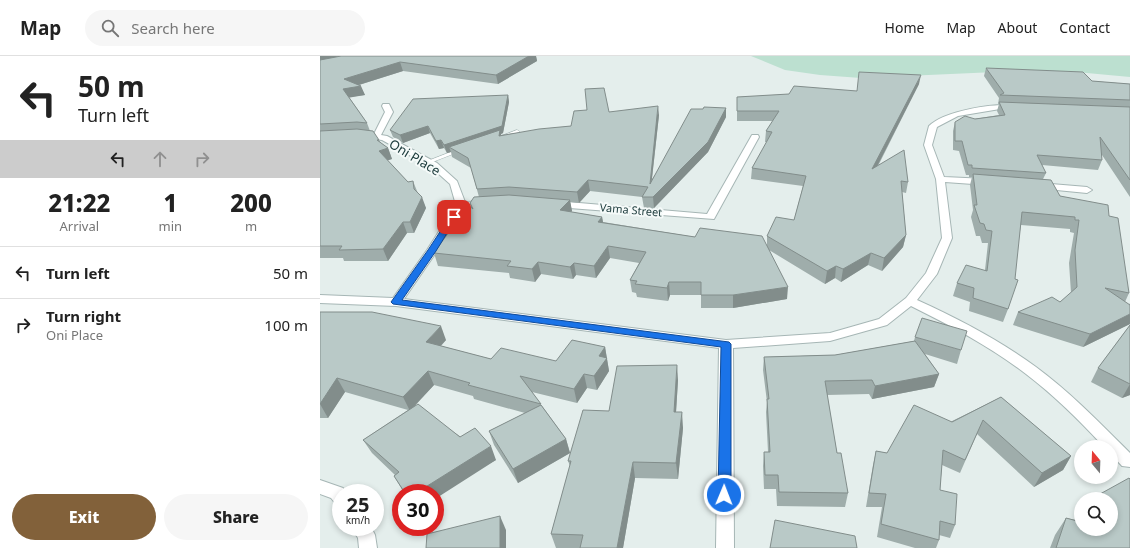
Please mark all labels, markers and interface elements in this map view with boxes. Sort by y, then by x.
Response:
search box [85,10,365,46]
text: Map [20,15,61,41]
icon: search [99,17,121,39]
text: Search here [131,18,215,38]
text: Home [885,18,924,37]
text: Map [946,18,976,37]
text: About [998,18,1037,37]
text: Contact [1059,18,1110,37]
text: 50 m [78,67,145,105]
icon: left [12,72,64,124]
text: Turn left [78,103,149,127]
street label: Oni Place [386,135,444,179]
icon: left [107,148,129,170]
icon: ahead [149,148,171,170]
icon: right [191,148,213,170]
text: 21:22 [48,186,110,219]
text: 1 [163,186,177,219]
text: 200 [230,186,272,219]
street label: Vama Street [599,199,663,220]
pin [437,200,471,234]
icon: arrive [443,206,465,228]
text: Arrival [59,217,99,235]
text: min [159,217,182,235]
text: m [245,217,257,235]
icon: left [12,262,34,284]
text: Turn left [46,263,110,283]
text: 50 m [273,263,308,283]
text: Turn right [46,306,121,326]
icon: right [12,314,34,336]
text: 100 m [264,315,308,335]
text: Oni Place [46,326,103,344]
north arrow [1074,440,1118,484]
map controls [1074,440,1118,536]
position arrow [703,474,745,516]
speed limit sign: 30 [392,484,444,536]
text: 25 [347,491,369,518]
button: search [1074,492,1118,536]
button: Exit [12,494,156,540]
button: Share [164,494,308,540]
text: km/h [346,513,370,527]

